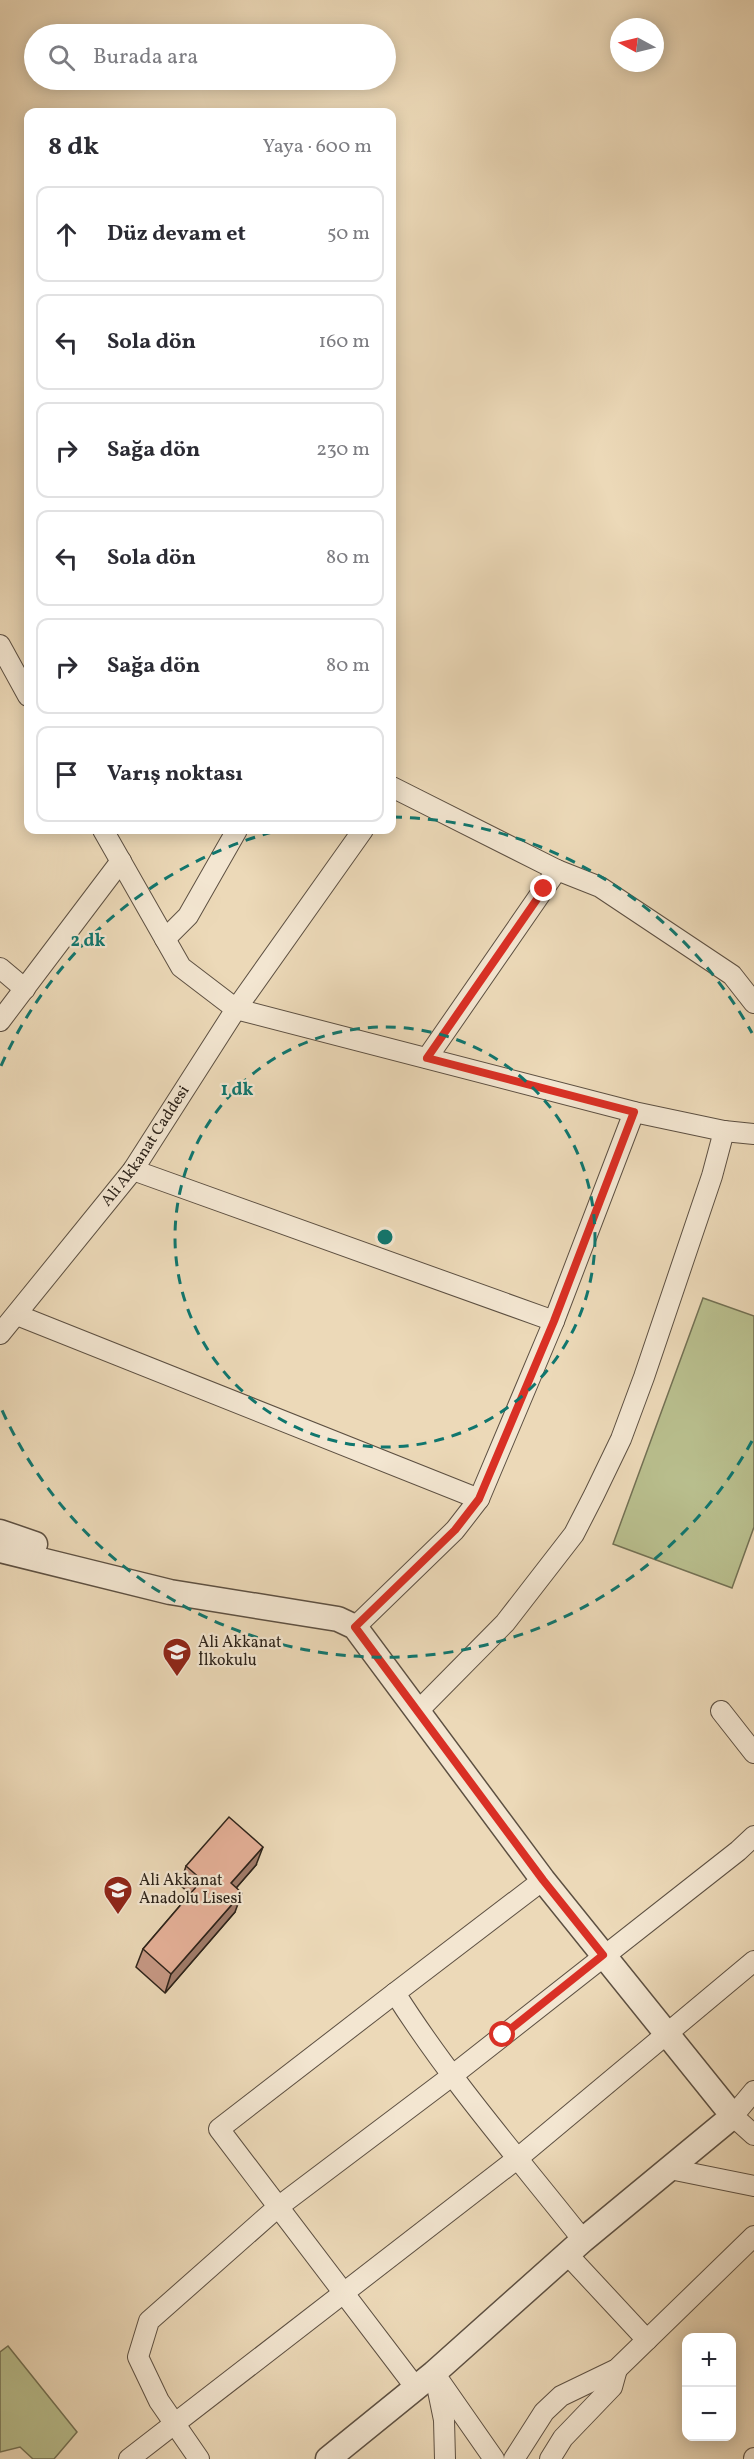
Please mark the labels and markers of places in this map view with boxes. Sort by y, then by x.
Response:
centre of rings [375,1227,395,1247]
place label: Ali Akkanat İlkokulu [198,1632,282,1672]
school or university icon: Ali Akkanat İlkokulu [161,1636,193,1678]
place label: Ali Akkanat Anadolu Lisesi [139,1870,242,1910]
school or university icon: Ali Akkanat Anadolu Lisesi [102,1874,134,1916]

